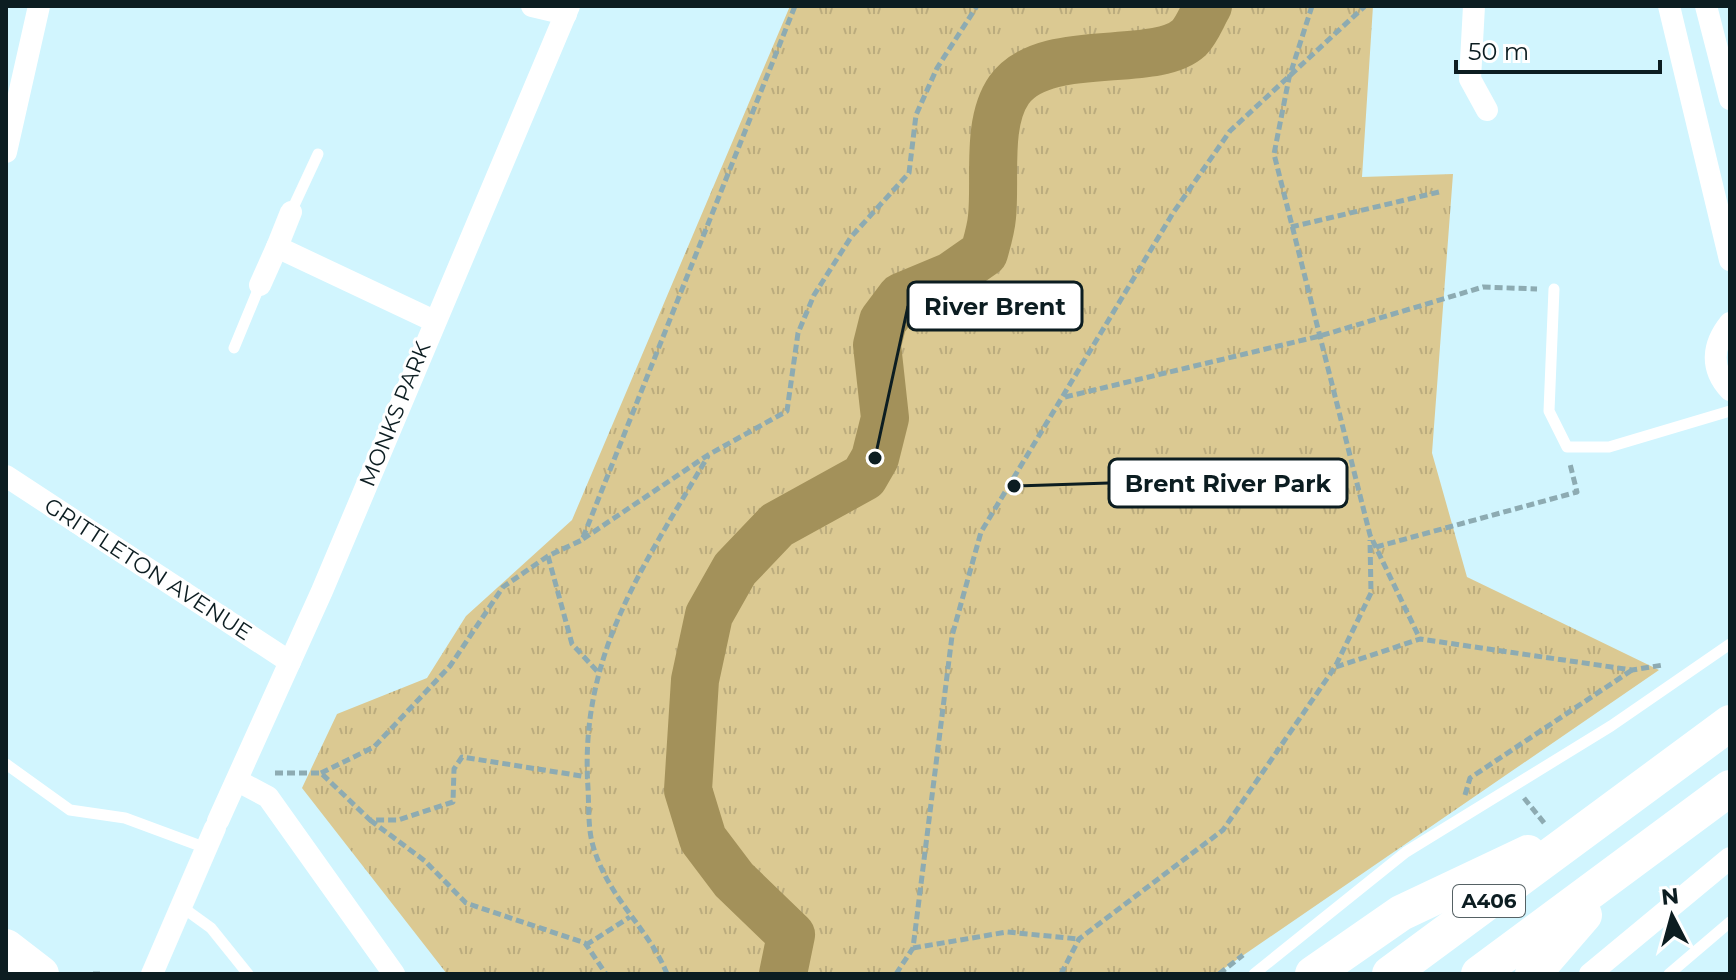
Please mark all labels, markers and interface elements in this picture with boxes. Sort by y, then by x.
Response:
scale bar [1456,24,1660,74]
text: 50 m [1468,37,1529,66]
callout: River Brent [908,282,1082,330]
text: River Brent [924,292,1066,321]
street label: MONKS PARK [354,337,437,490]
callout: Brent River Park [1109,459,1347,507]
text: Brent River Park [1125,469,1332,498]
street label: GRITTLETON AVENUE [39,492,257,646]
north arrow [1632,876,1712,956]
text: N [1660,882,1680,911]
road number: A406 [1453,885,1525,917]

